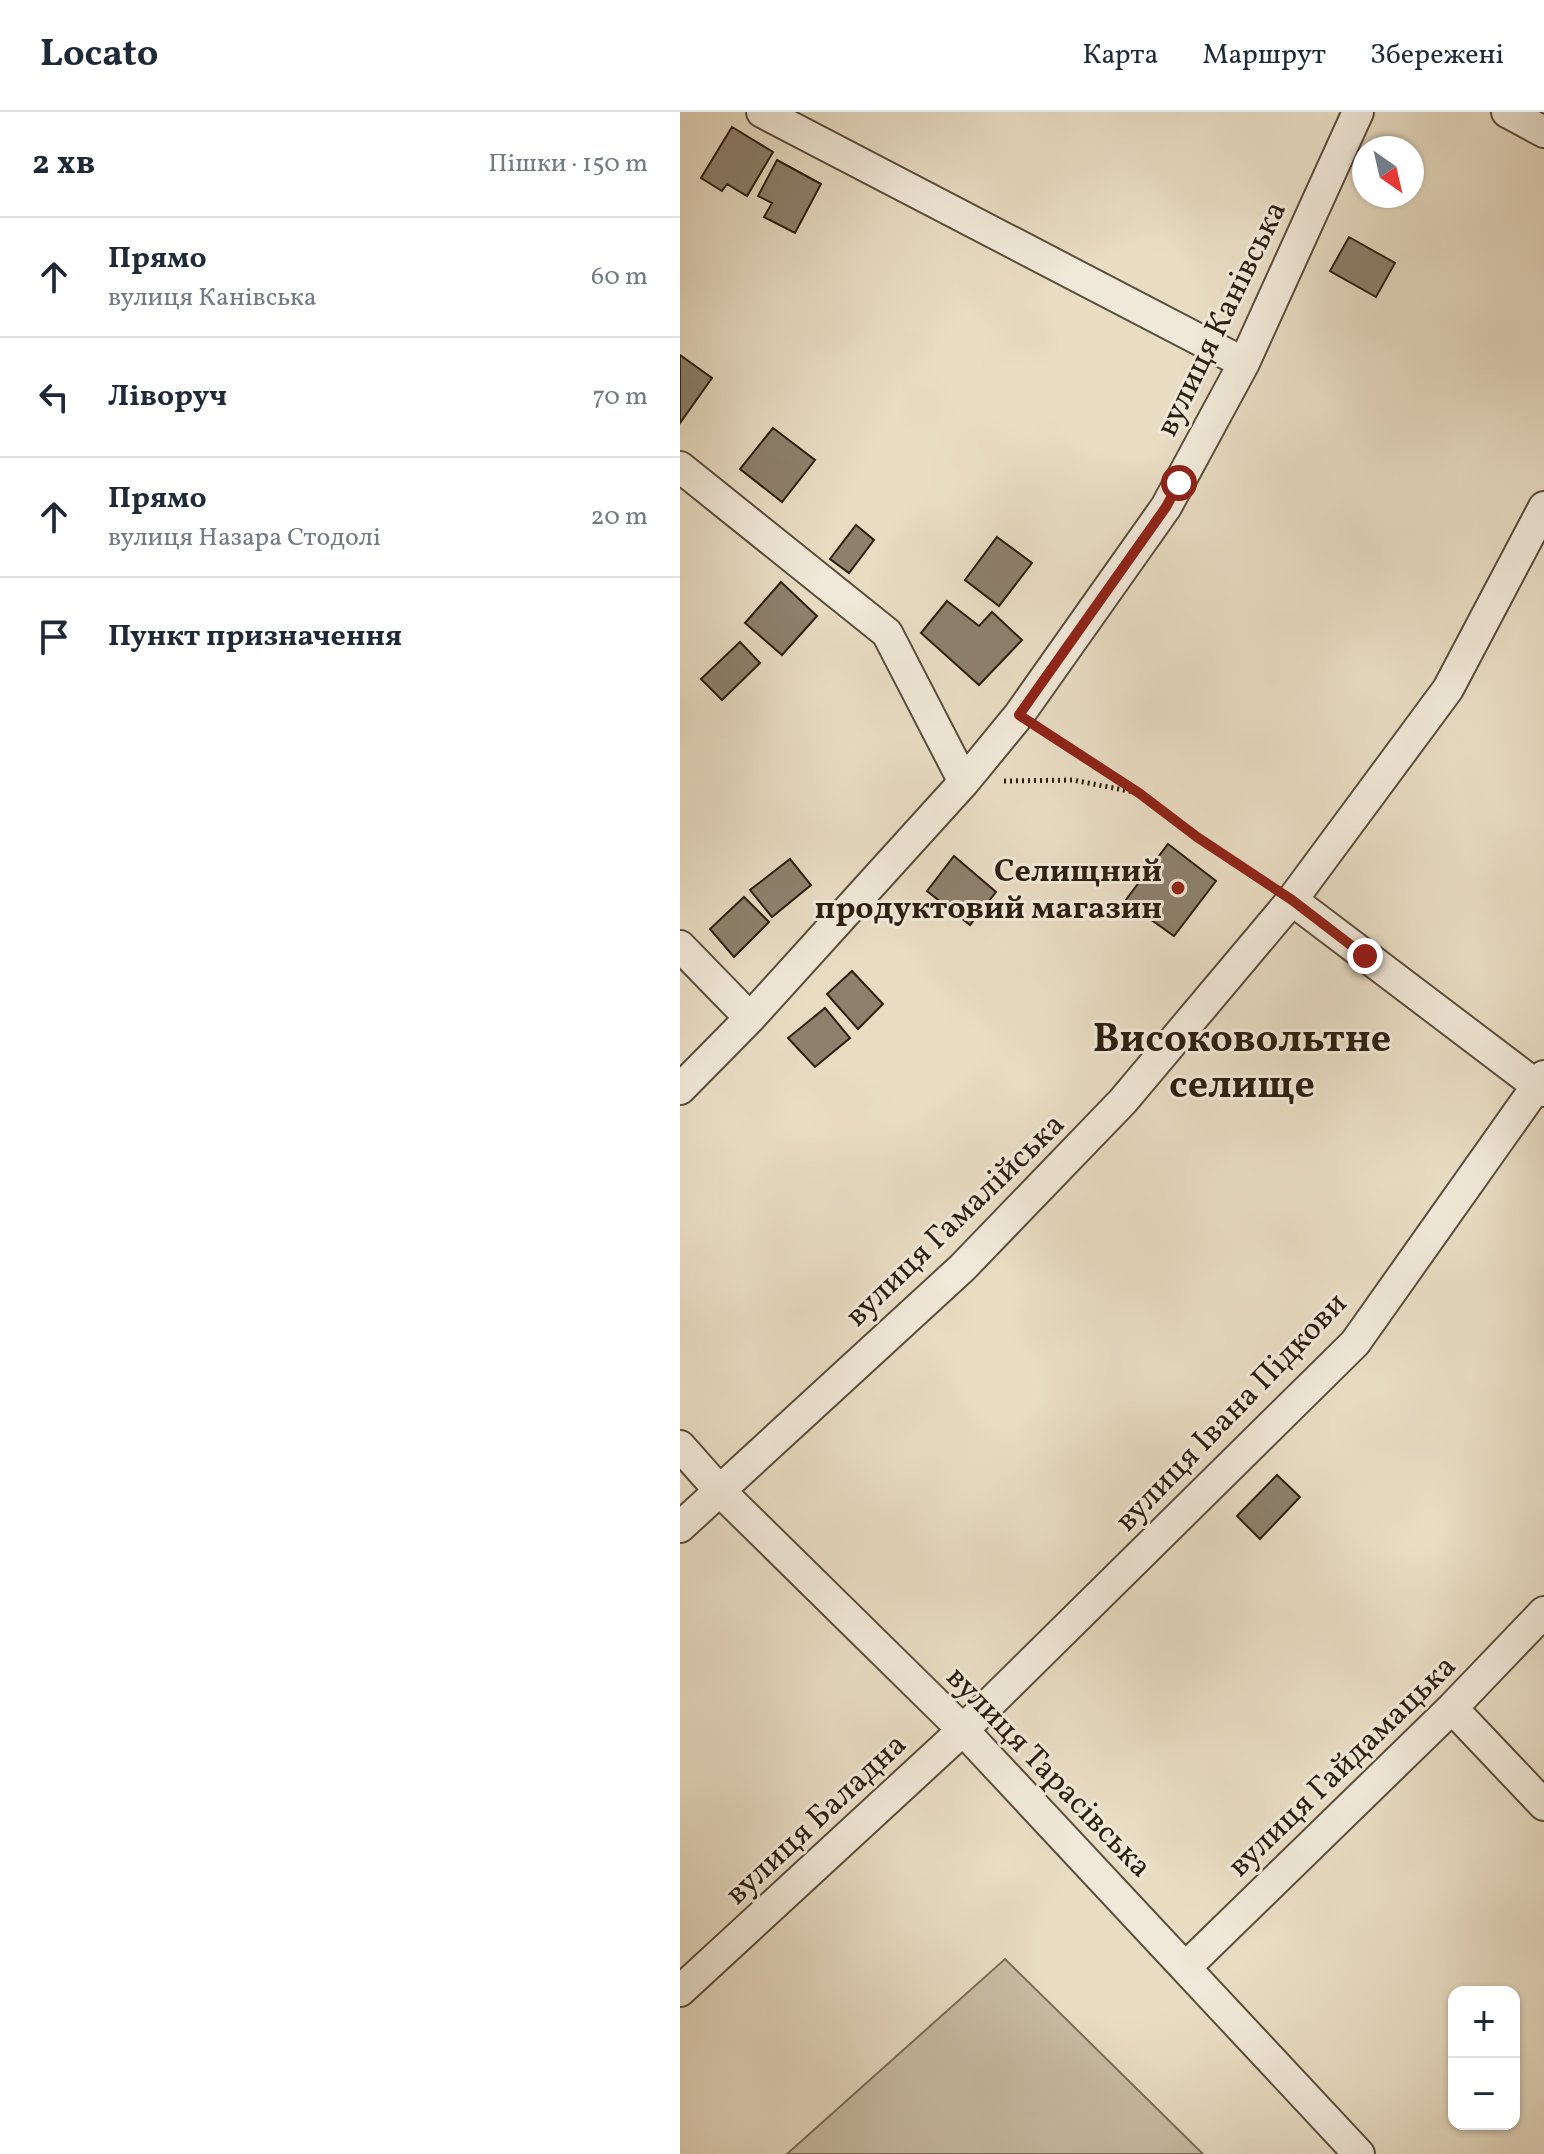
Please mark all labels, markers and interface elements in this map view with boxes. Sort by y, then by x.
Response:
text: Locato [40,29,158,82]
text: Карта [1083,36,1158,75]
text: Маршрут [1202,36,1326,75]
text: Збережені [1370,36,1504,75]
north arrow [1352,136,1424,208]
text: 2 хв [32,141,95,188]
text: Пішки · 150 m [488,146,648,182]
street label: вулиця Канівська [1147,194,1299,444]
text: Прямо [108,238,207,280]
icon: ahead [32,255,76,299]
text: 60 m [591,259,648,295]
text: вулиця Канівська [108,280,317,316]
icon: left [32,375,76,419]
text: Ліворуч [108,376,227,418]
text: 70 m [593,379,648,415]
route start [1161,465,1197,501]
text: Прямо [108,478,207,520]
icon: ahead [32,495,76,539]
text: 20 m [590,499,648,535]
text: вулиця Назара Стодолі [108,520,381,556]
icon: arrive [32,615,76,659]
text: Пункт призначення [108,616,402,658]
place label: Селищний продуктовий магазин [815,851,1162,932]
marker: Селищний продуктовий магазин [1169,879,1187,897]
route end [1347,938,1383,974]
district label: Високовольтне селище [1093,1013,1391,1115]
street label: вулиця Гамалійська [836,1104,1076,1338]
street label: вулиця Івана Підкови [1106,1284,1358,1542]
street label: вулиця Гайдамацька [1219,1646,1467,1888]
street label: вулиця Тарасівська [935,1657,1161,1889]
street label: вулиця Баладна [717,1724,918,1916]
map controls [1448,1986,1520,2130]
button: + [1448,1986,1520,2058]
button: − [1448,2058,1520,2130]

